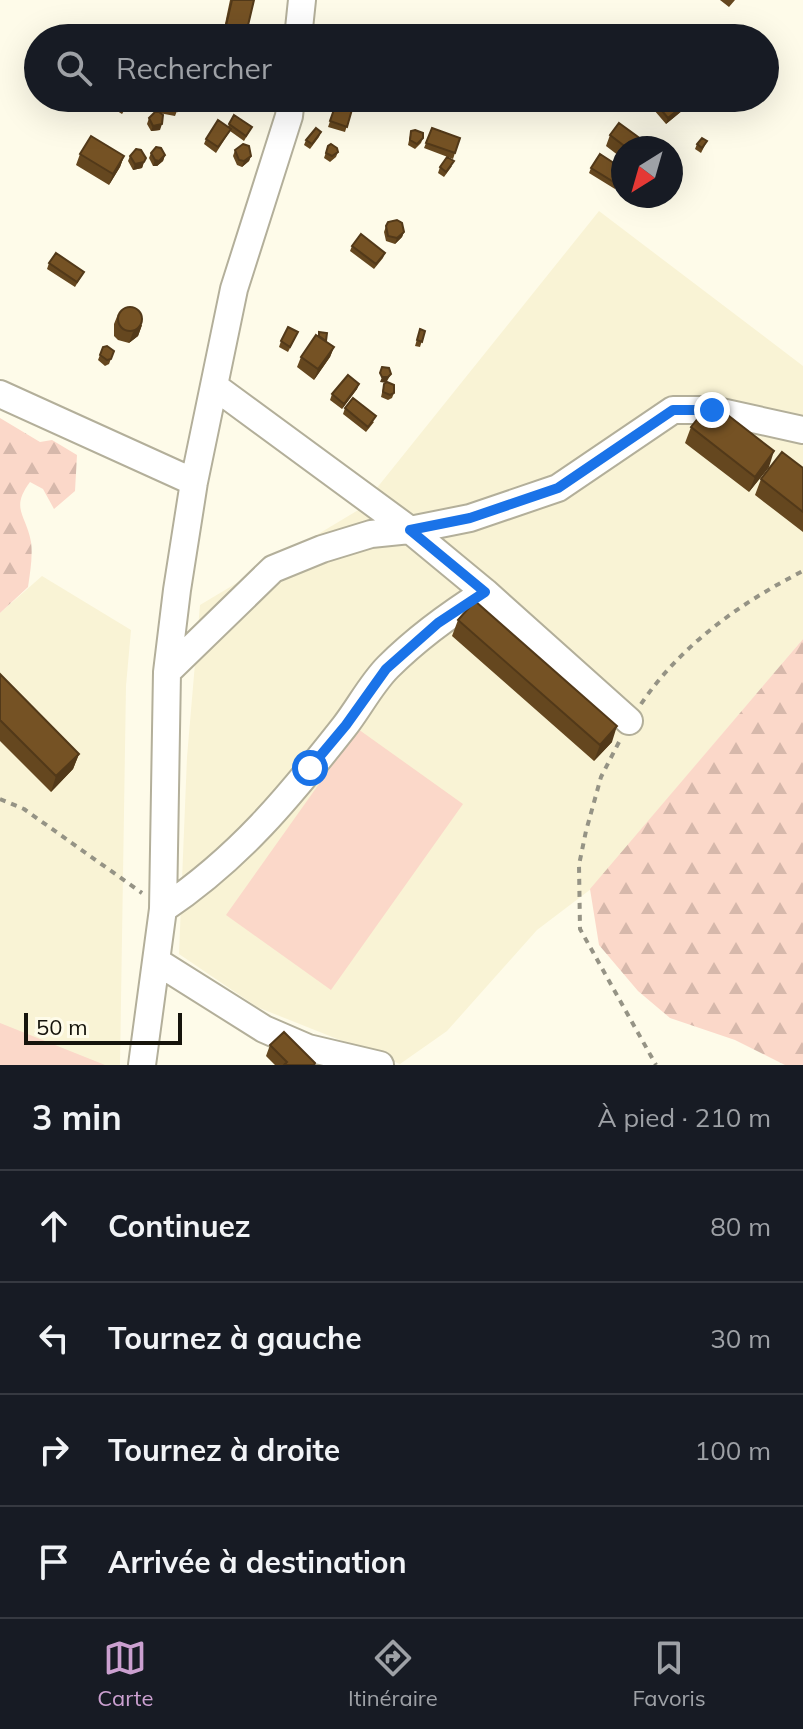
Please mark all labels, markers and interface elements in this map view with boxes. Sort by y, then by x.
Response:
search box [24,24,779,112]
icon: search [52,46,96,90]
text: Rechercher [116,49,272,87]
north arrow [611,136,683,208]
route end [694,392,730,428]
route start [292,750,328,786]
scale bar [24,1009,182,1045]
text: 50 m [36,1013,87,1041]
text: 3 min [32,1096,122,1139]
text: À pied · 210 m [598,1101,771,1134]
icon: ahead [32,1204,76,1248]
text: Continuez [108,1207,251,1245]
text: 80 m [710,1210,771,1243]
icon: left [32,1316,76,1360]
text: Tournez à gauche [108,1319,362,1357]
text: 30 m [710,1322,771,1355]
icon: right [32,1428,76,1472]
text: Tournez à droite [108,1431,340,1469]
text: 100 m [695,1434,771,1467]
icon: arrive [32,1540,76,1584]
text: Arrivée à destination [108,1543,407,1581]
tab: Carte [97,1636,153,1712]
tab: Itinéraire [348,1636,438,1712]
tab: Favoris [632,1636,706,1712]

